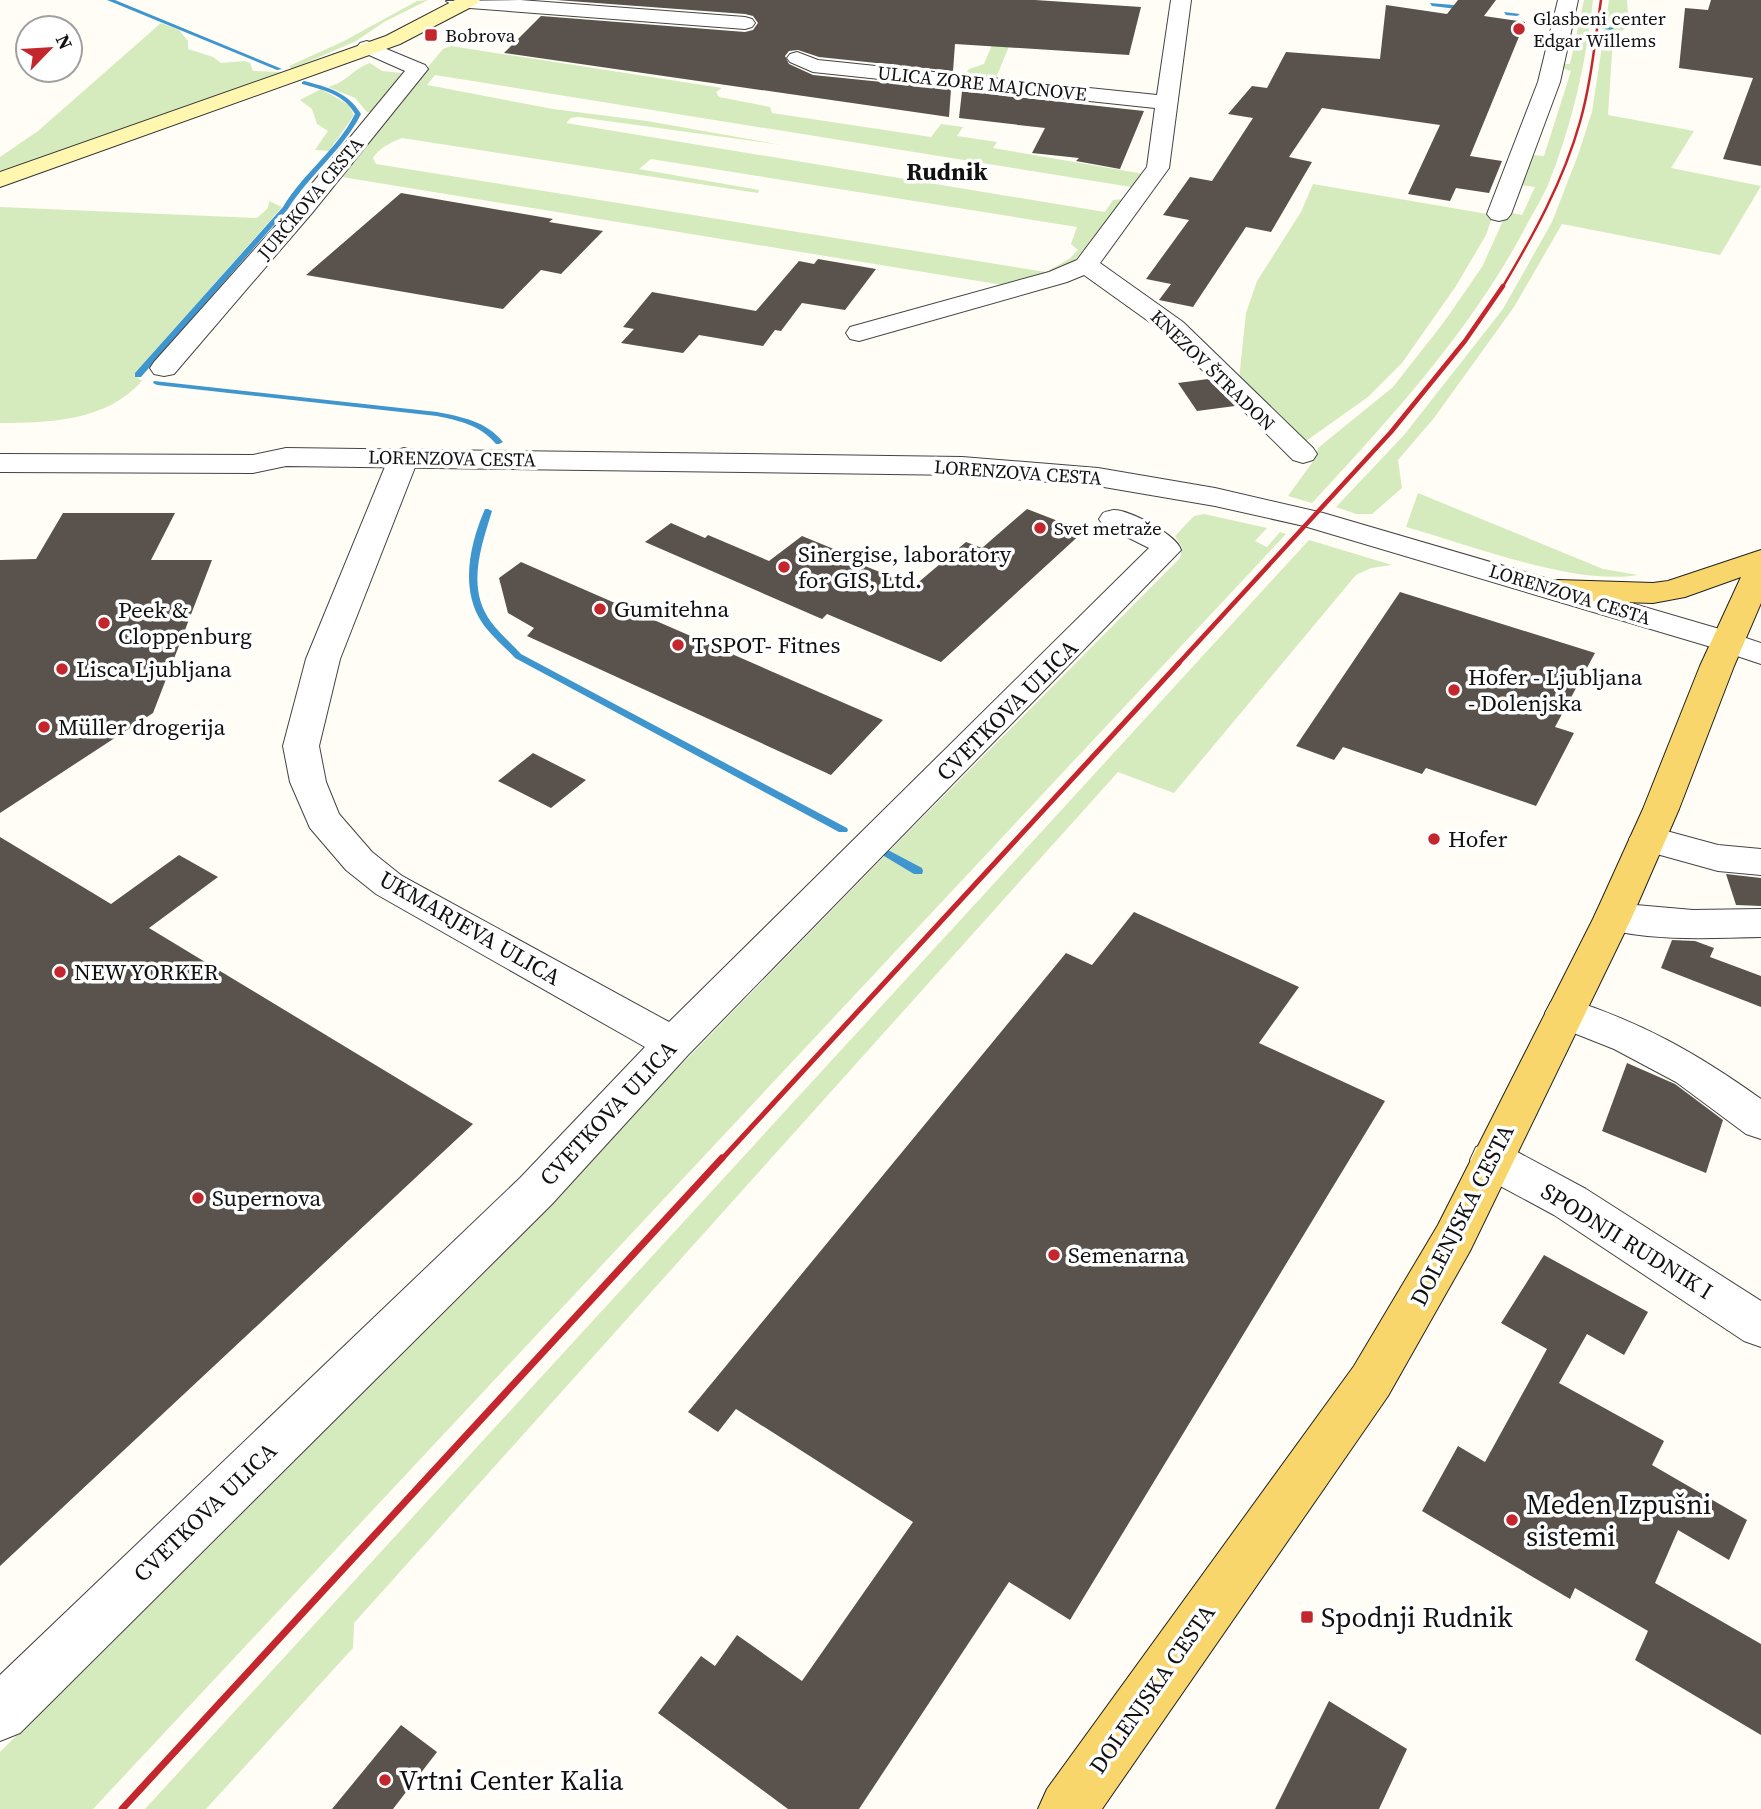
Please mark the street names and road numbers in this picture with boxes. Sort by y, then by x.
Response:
street label: ULICA ZORE MAJCNOVE [876,59,1088,107]
street label: JURČKOVA CESTA [250,131,369,266]
street label: KNEZOV ŠTRADON [1145,304,1281,436]
street label: LORENZOVA CESTA [368,444,537,472]
street label: LORENZOVA CESTA [933,453,1103,491]
street label: LORENZOVA CESTA [1486,557,1654,631]
street label: CVETKOVA ULICA [929,632,1085,788]
street label: UKMARJEVA ULICA [373,863,567,993]
street label: CVETKOVA ULICA [532,1033,684,1193]
street label: DOLENJSKA CESTA [1402,1118,1522,1311]
street label: SPODNJI RUDNIK I [1535,1175,1719,1307]
street label: CVETKOVA ULICA [126,1435,284,1589]
street label: DOLENJSKA CESTA [1082,1597,1223,1780]

